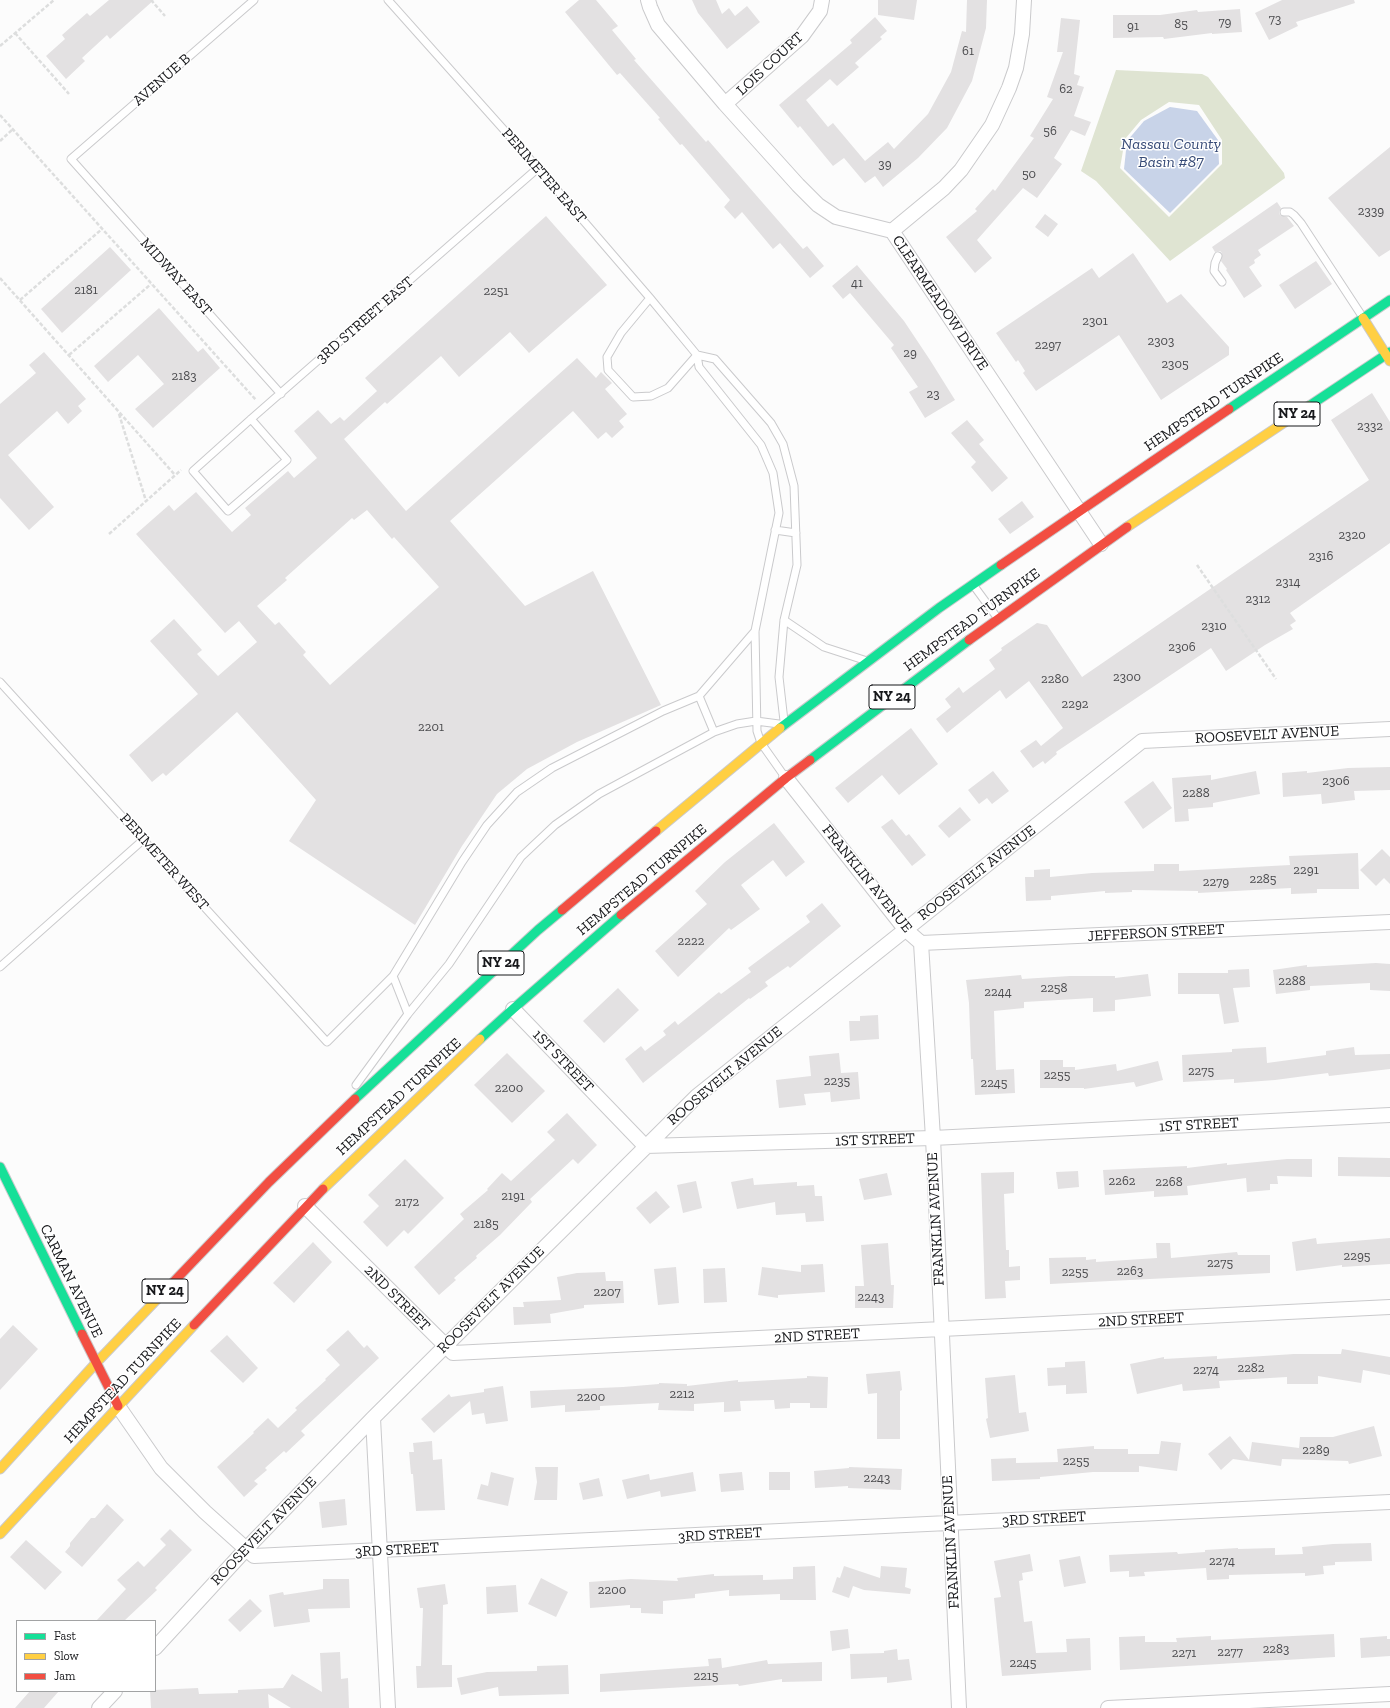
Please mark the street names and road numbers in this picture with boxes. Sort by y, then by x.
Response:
street label: LOIS COURT [733,28,807,100]
street label: AVENUE B [130,50,194,110]
street label: PERIMETER EAST [498,125,590,227]
street label: CLEARMEADOW DRIVE [888,232,992,374]
street label: MIDWAY EAST [136,234,216,320]
street label: 3RD STREET EAST [313,273,417,367]
street label: HEMPSTEAD TURNPIKE [1141,349,1287,455]
road number: NY 24 [1274,402,1320,426]
street label: HEMPSTEAD TURNPIKE [900,565,1044,675]
road number: NY 24 [869,685,915,709]
street label: ROOSEVELT AVENUE [1194,722,1340,748]
street label: PERIMETER WEST [116,810,212,914]
street label: HEMPSTEAD TURNPIKE [573,820,711,940]
street label: FRANKLIN AVENUE [818,821,916,937]
street label: ROOSEVELT AVENUE [915,821,1039,925]
street label: JEFFERSON STREET [1087,920,1225,946]
road number: NY 24 [478,951,524,975]
street label: ROOSEVELT AVENUE [664,1023,786,1129]
street label: 1ST STREET [529,1026,597,1096]
street label: HEMPSTEAD TURNPIKE [333,1035,465,1159]
street label: 1ST STREET [1159,1114,1239,1136]
street label: 1ST STREET [835,1130,915,1150]
street label: FRANKLIN AVENUE [924,1152,948,1286]
street label: CARMAN AVENUE [36,1221,106,1341]
street label: ROOSEVELT AVENUE [434,1243,548,1357]
street label: 2ND STREET [360,1261,434,1335]
road number: NY 24 [142,1279,188,1303]
street label: 2ND STREET [1097,1309,1185,1331]
street label: HEMPSTEAD TURNPIKE [61,1315,185,1447]
street label: 2ND STREET [773,1325,861,1347]
street label: ROOSEVELT AVENUE [207,1473,321,1589]
street label: FRANKLIN AVENUE [939,1475,963,1609]
street label: 3RD STREET [1002,1508,1086,1530]
street label: 3RD STREET [678,1524,762,1546]
street label: 3RD STREET [355,1539,439,1561]

